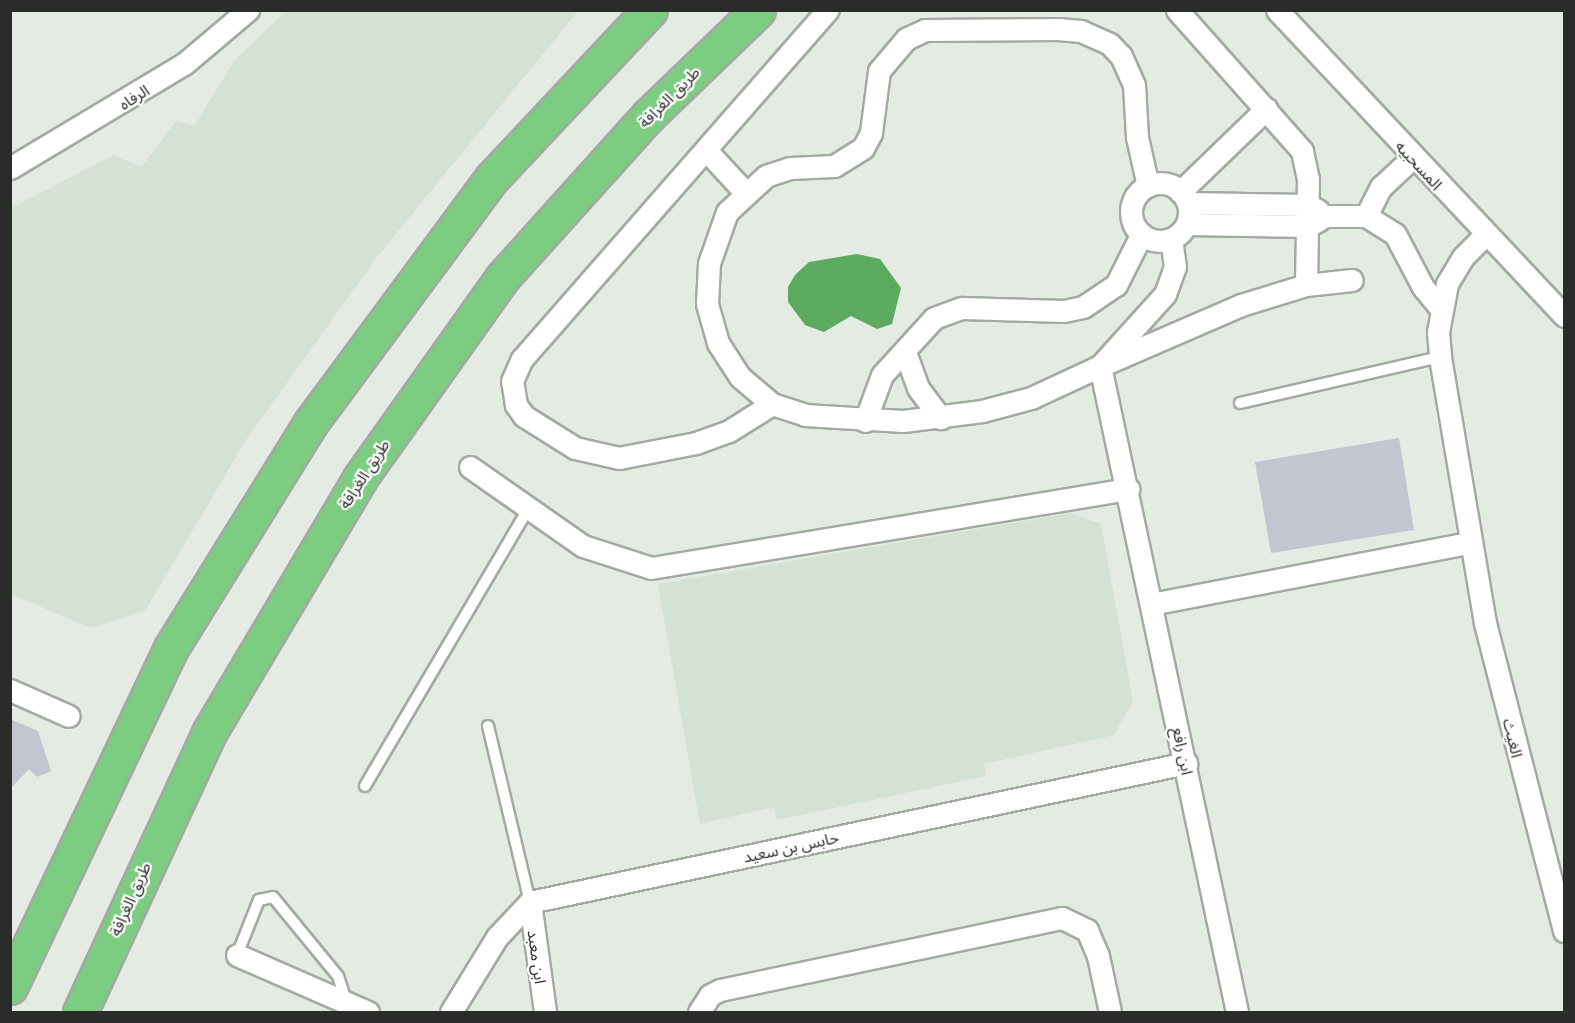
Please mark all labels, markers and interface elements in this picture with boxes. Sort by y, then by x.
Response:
street label: طريق الغرافة [634,62,704,132]
street label: الرفاه [115,80,153,114]
street label: المسحبيه [1391,136,1447,194]
street label: طريق الغرافة [334,436,394,512]
street label: الغيث [1499,716,1527,760]
street label: ابن رافع [1169,725,1197,777]
street label: حابس بن سعيد [741,828,841,866]
street label: طريق الغرافة [105,859,155,939]
street label: ابن معبد [524,929,550,985]

